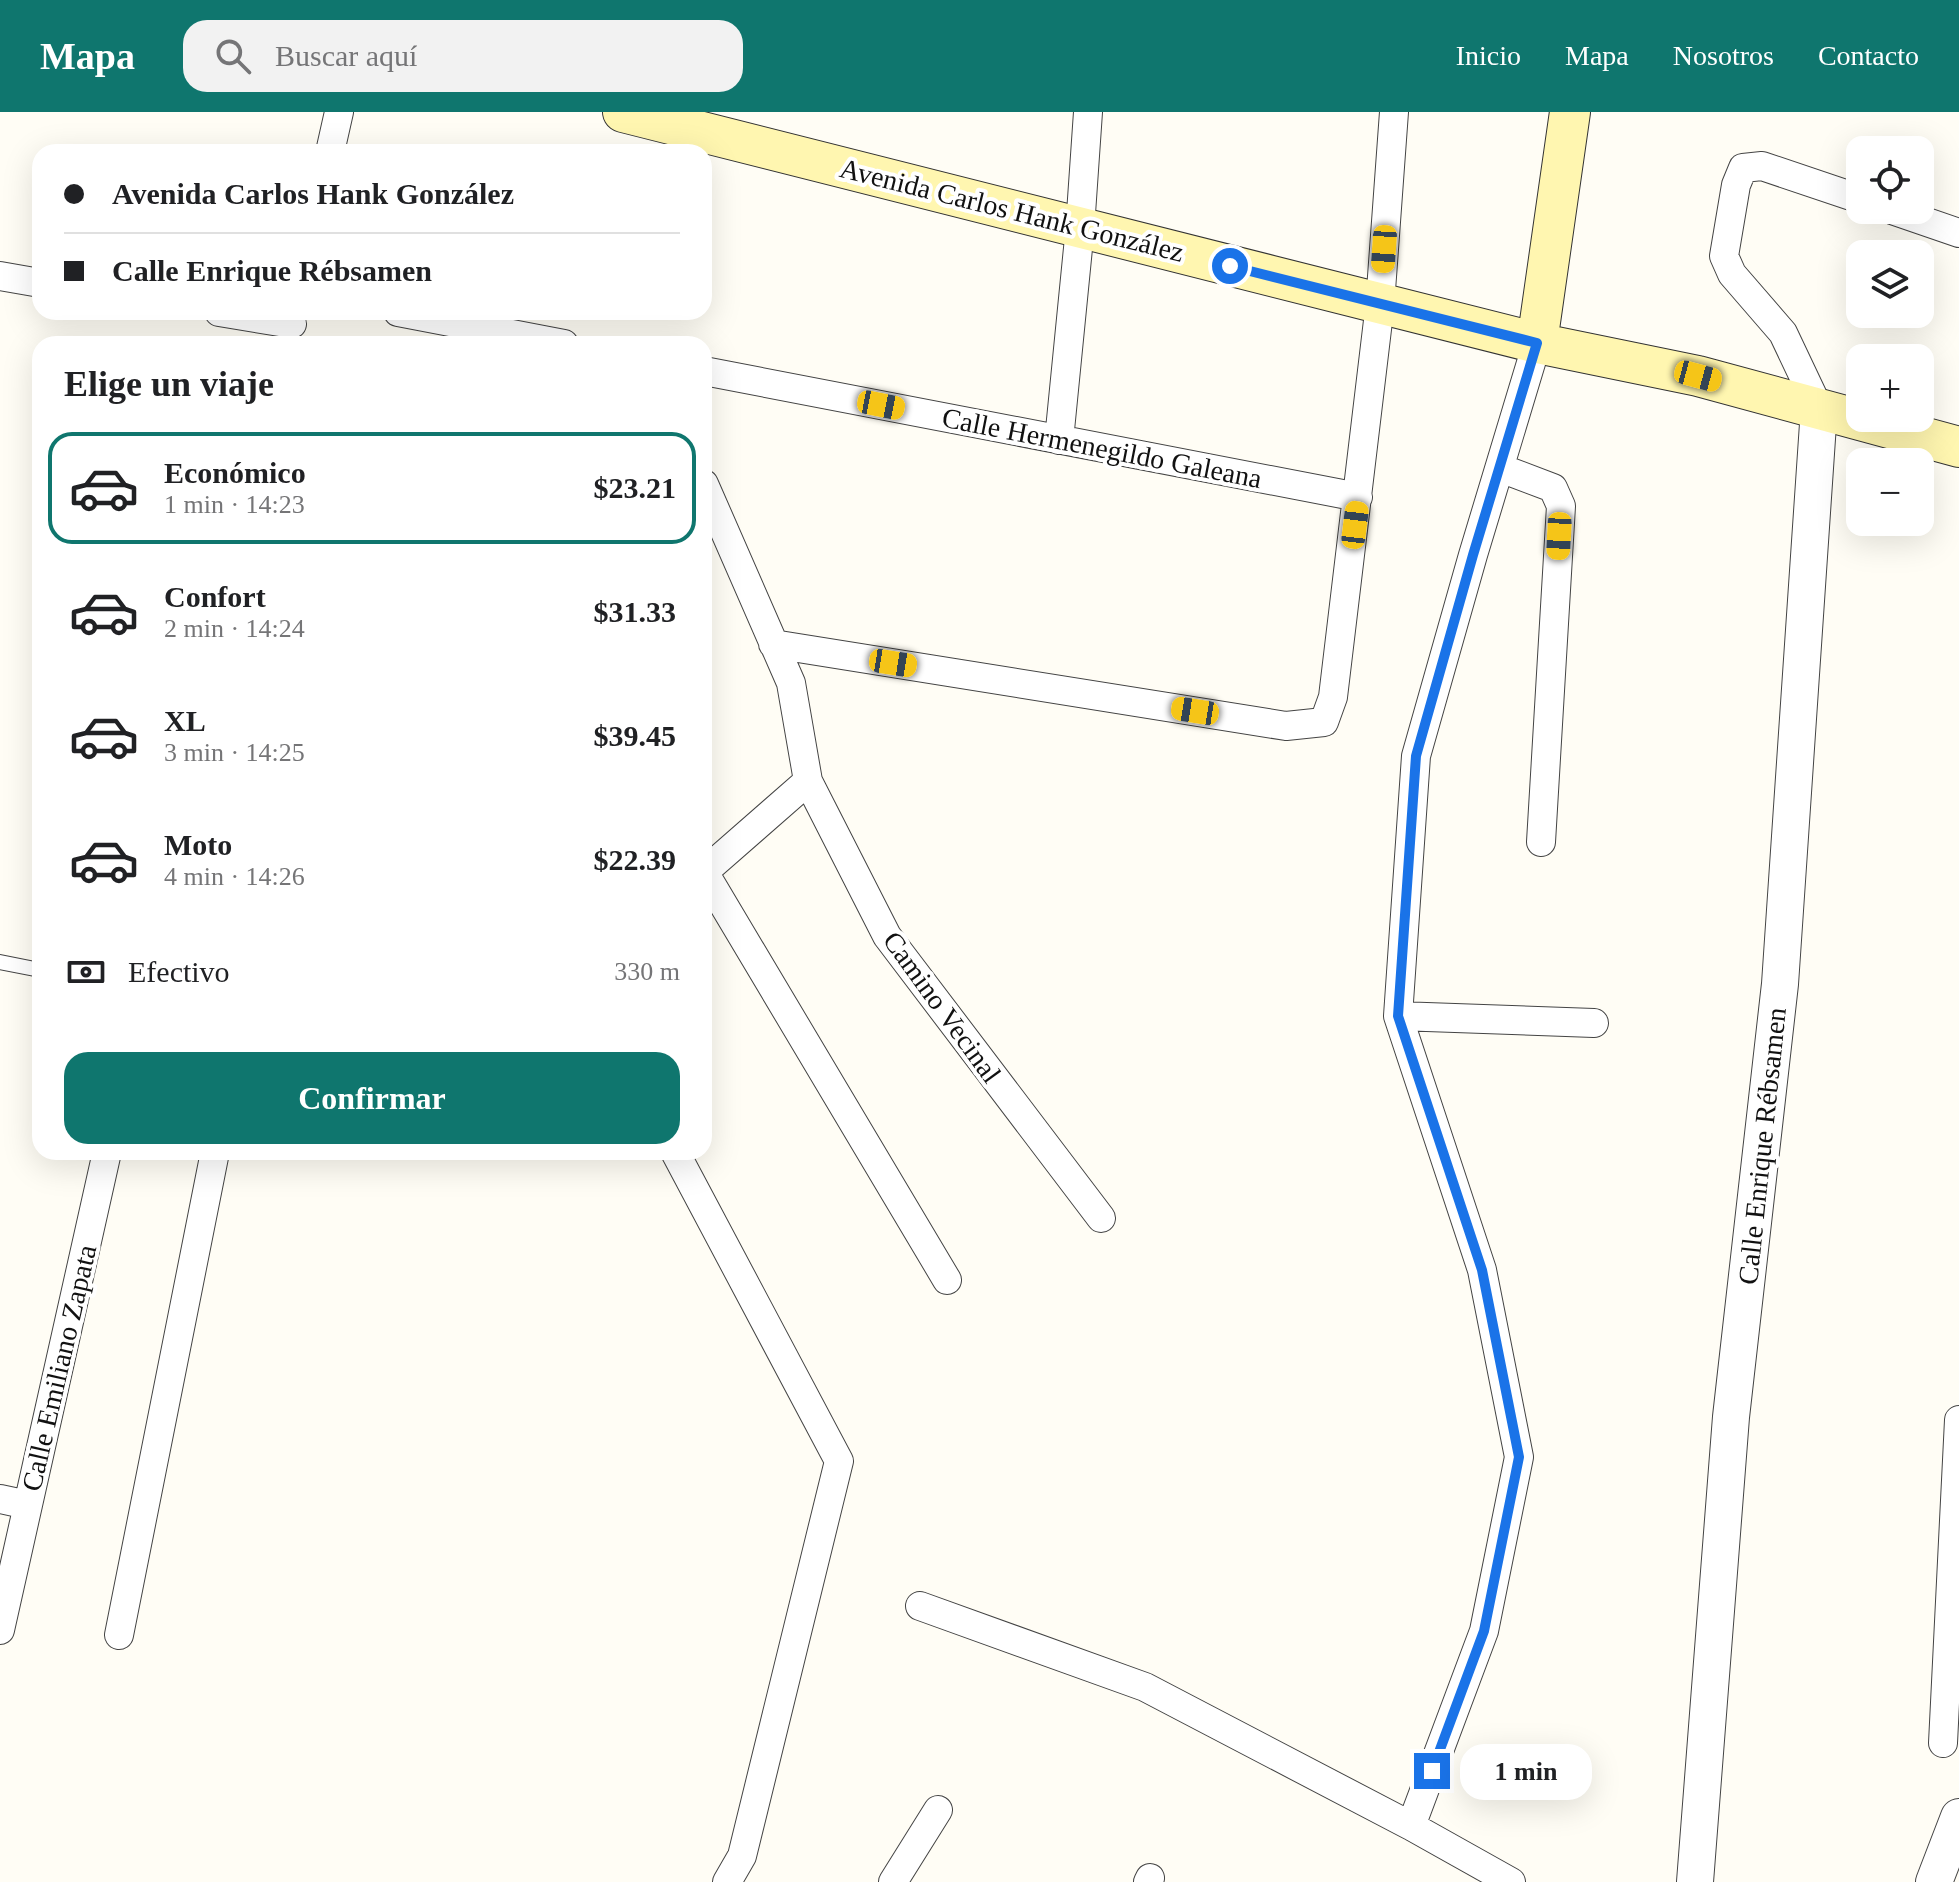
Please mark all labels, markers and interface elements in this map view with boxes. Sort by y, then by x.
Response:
search box [183,20,743,92]
icon: search [211,34,255,78]
text: Mapa [40,35,135,77]
text: Buscar aquí [275,39,417,72]
text: Inicio [1456,40,1521,71]
text: Mapa [1565,40,1629,71]
text: Nosotros [1673,40,1774,71]
text: Contacto [1818,40,1919,71]
map controls [1846,136,1934,536]
button: locate [1846,136,1934,224]
street label: Avenida Carlos Hank González [837,152,1187,268]
text: Avenida Carlos Hank González [112,177,514,210]
car [1370,224,1398,274]
button: layers [1846,240,1934,328]
route start [1212,248,1248,284]
text: Calle Enrique Rébsamen [112,254,432,287]
button: + [1846,344,1934,432]
car [1672,358,1724,394]
text: Elige un viaje [64,364,274,404]
car [855,389,907,421]
street label: Calle Hermenegildo Galeana [940,402,1265,494]
button: − [1846,448,1934,536]
icon: car [68,452,140,524]
text: Económico [164,456,306,489]
text: $23.21 [594,471,676,504]
text: 1 min · 14:23 [164,490,305,519]
car [1340,500,1370,550]
car [1546,511,1572,561]
icon: car [68,576,140,648]
text: Confort [164,580,266,613]
text: $31.33 [594,595,676,628]
text: 2 min · 14:24 [164,614,305,643]
car [867,647,919,679]
car [1169,695,1221,727]
icon: car [68,700,140,772]
text: XL [164,704,206,737]
text: $39.45 [594,719,676,752]
text: 3 min · 14:25 [164,738,305,767]
icon: car [68,824,140,896]
text: Moto [164,828,232,861]
text: $22.39 [594,843,676,876]
text: 4 min · 14:26 [164,862,305,891]
street label: Camino Vecinal [877,925,1007,1089]
icon: cash [64,950,108,994]
text: Efectivo [128,955,230,988]
text: 330 m [614,957,680,986]
street label: Calle Enrique Rébsamen [1732,1006,1792,1286]
button: Confirmar [64,1052,680,1144]
street label: Calle Emiliano Zapata [16,1241,103,1494]
callout: 1 min [1460,1743,1592,1799]
route end [1414,1753,1450,1789]
text: 1 min [1495,1757,1557,1786]

